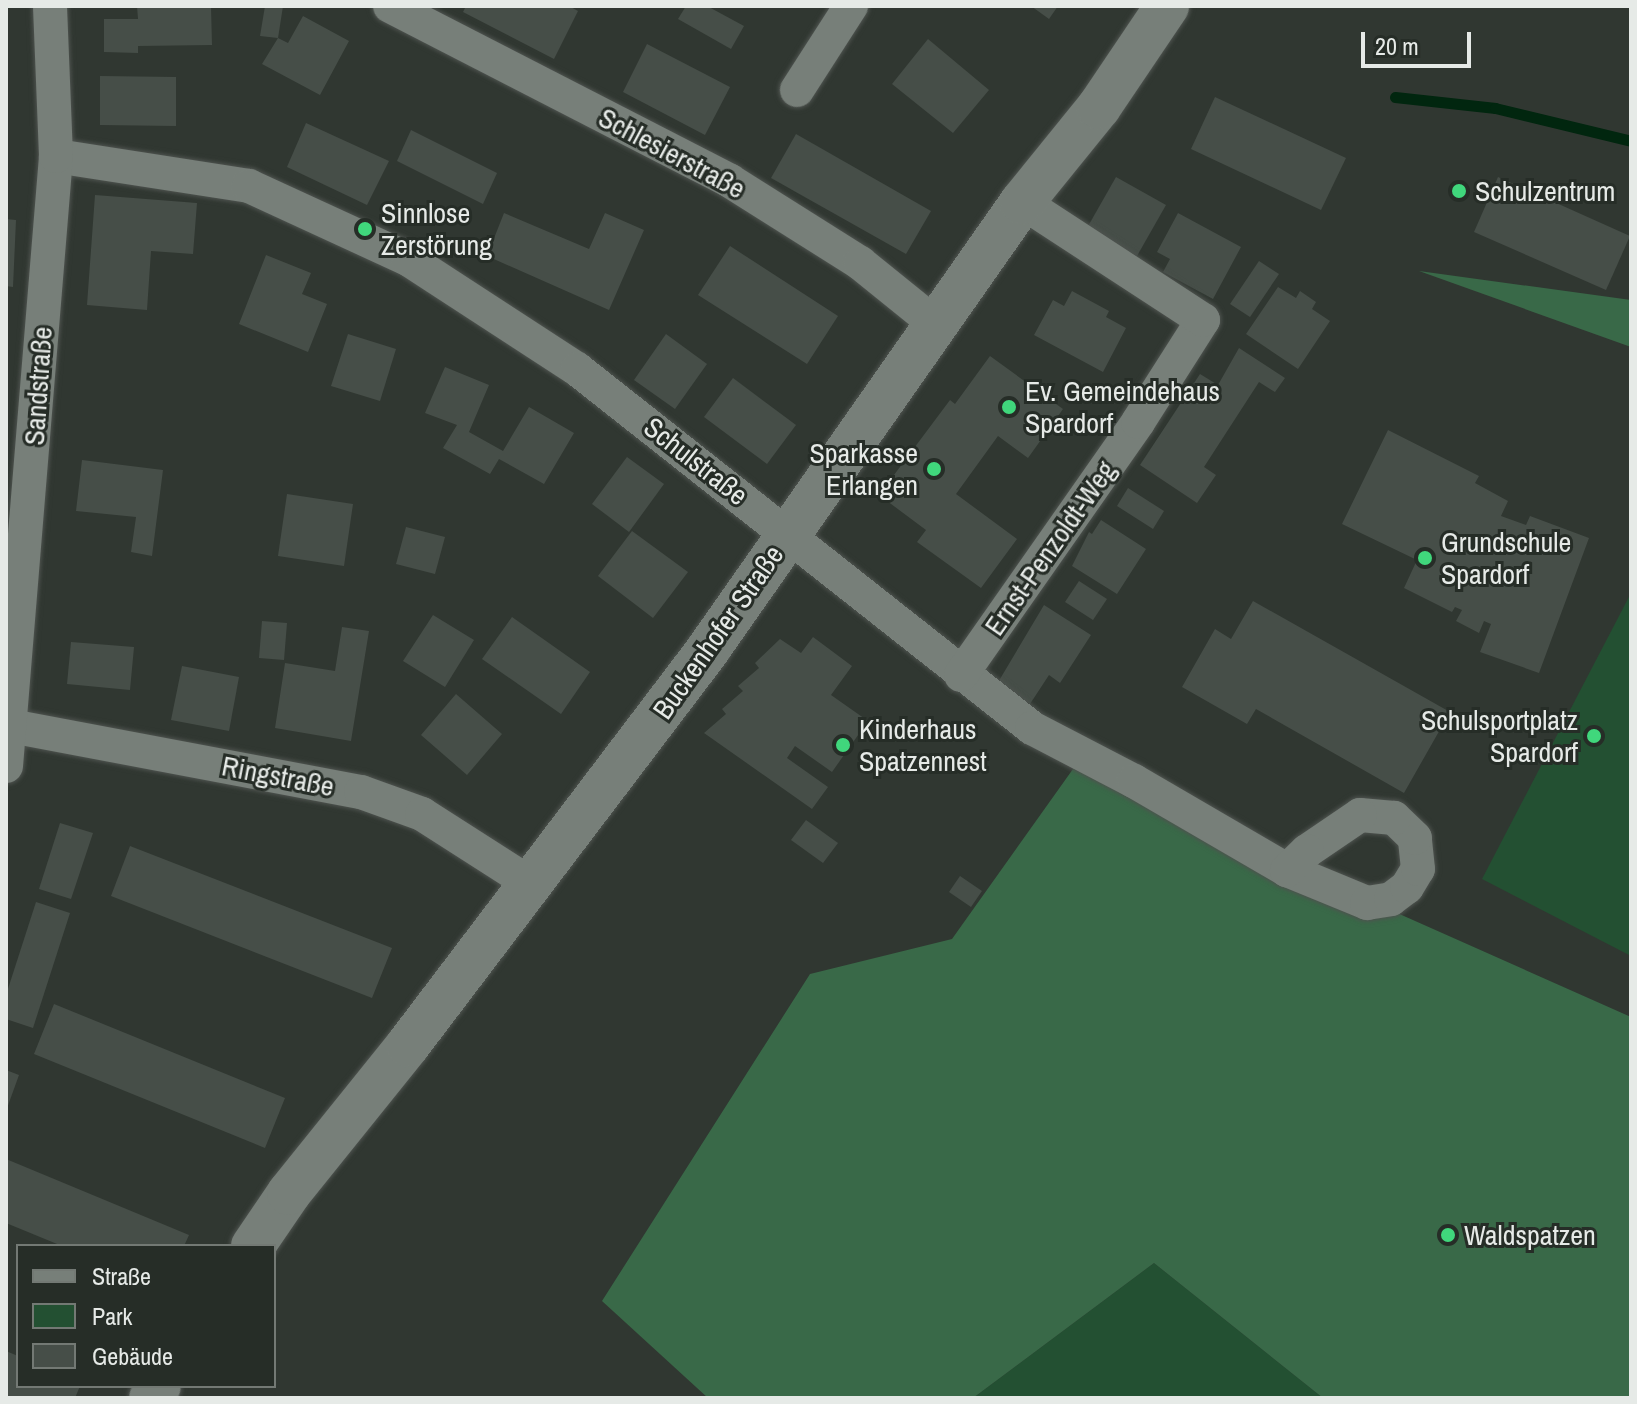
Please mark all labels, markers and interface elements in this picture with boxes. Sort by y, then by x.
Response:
scale bar [1365,16,1475,66]
text: 20 m [1375,30,1419,62]
street label: Schlesierstraße [593,100,751,206]
place label: Schulzentrum [1475,174,1615,208]
marker: Schulzentrum [1450,182,1468,200]
place label: Sinnlose Zerstörung [381,196,492,262]
marker: Sinnlose Zerstörung [356,220,374,238]
street label: Sandstraße [17,326,59,446]
place label: Ev. Gemeindehaus Spardorf [1025,374,1220,440]
marker: Ev. Gemeindehaus Spardorf [1000,398,1018,416]
street label: Schulstraße [637,410,755,512]
place label: Sparkasse Erlangen [810,436,918,502]
street label: Ernst-Penzoldt-Weg [977,454,1123,642]
marker: Sparkasse Erlangen [925,460,943,478]
place label: Grundschule Spardorf [1441,525,1571,591]
street label: Buckenhofer Straße [646,539,790,725]
marker: Grundschule Spardorf [1416,549,1434,567]
place label: Schulsportplatz Spardorf [1421,703,1578,769]
place label: Kinderhaus Spatzennest [859,712,987,778]
marker: Schulsportplatz Spardorf [1585,727,1603,745]
marker: Kinderhaus Spatzennest [834,736,852,754]
street label: Ringstraße [219,749,337,803]
place label: Waldspatzen [1464,1218,1596,1252]
marker: Waldspatzen [1439,1226,1457,1244]
legend [16,1244,276,1388]
text: Straße [92,1260,151,1292]
text: Park [92,1300,132,1332]
text: Gebäude [92,1340,173,1372]

